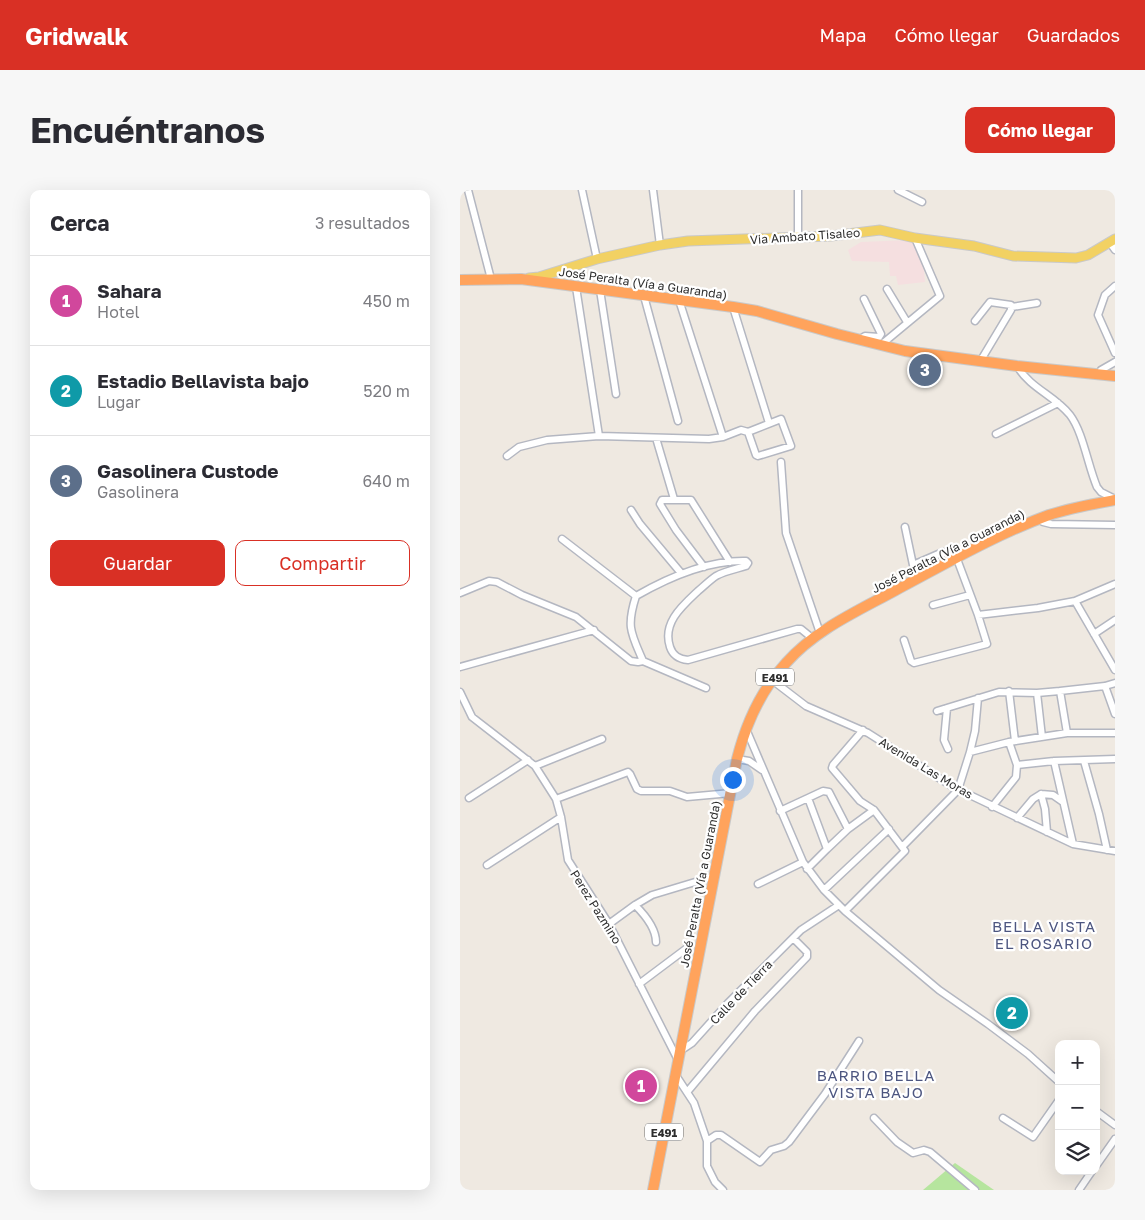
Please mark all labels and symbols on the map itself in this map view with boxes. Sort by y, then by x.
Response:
street label: Via Ambato Tisaleo [749,225,861,247]
street label: José Peralta (Vía a Guaranda) [558,264,728,302]
pin: 3 [909,351,941,389]
street label: José Peralta (Vía a Guaranda) [869,506,1027,596]
road number: E491 [756,668,794,686]
street label: Avenida Las Moras [876,734,976,802]
your location [720,767,746,793]
street label: José Peralta (Vía a Guaranda) [676,799,724,969]
street label: Perez Pazmino [567,867,625,947]
district label: BELLA VISTA EL ROSARIO [992,917,1096,952]
street label: Calle de Tierra [707,957,775,1027]
pin: 2 [996,994,1028,1032]
district label: BARRIO BELLA VISTA BAJO [817,1066,935,1101]
pin: 1 [625,1067,657,1105]
road number: E491 [645,1124,683,1140]

